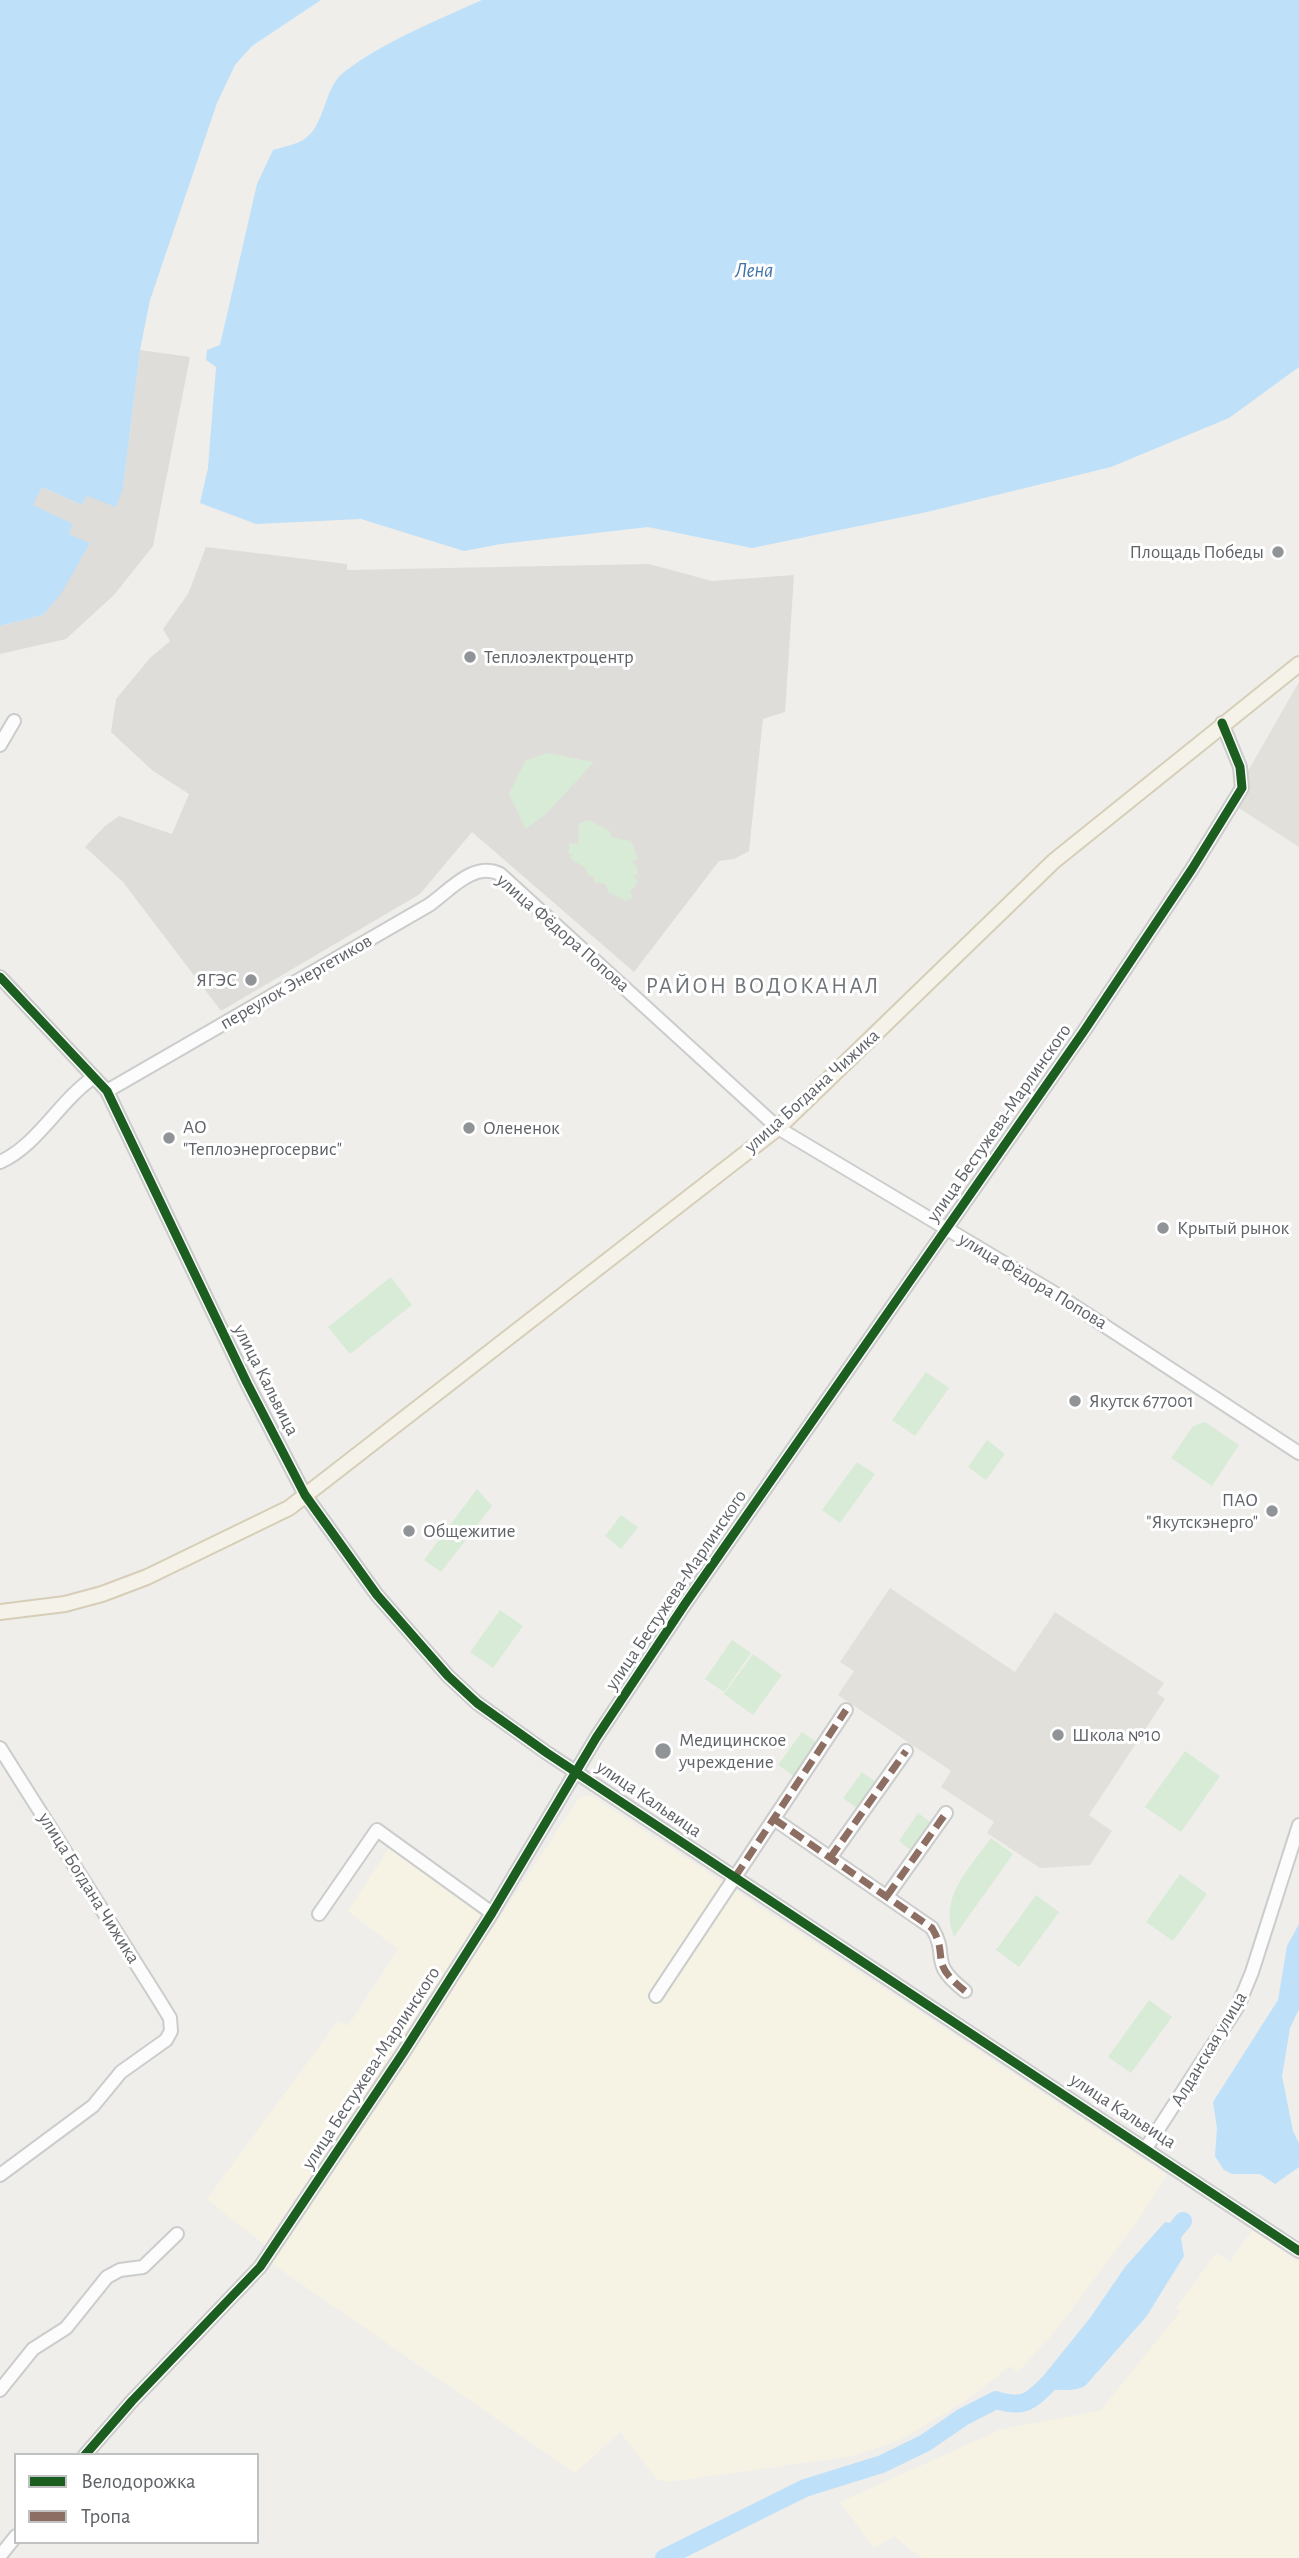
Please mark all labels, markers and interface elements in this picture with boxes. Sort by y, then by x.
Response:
water label: Лена [735,258,773,284]
place label: Площадь Победы [1129,541,1264,563]
marker: Площадь Победы [1270,544,1286,560]
place label: Теплоэлектроцентр [484,646,634,668]
marker: Теплоэлектроцентр [462,649,478,665]
street label: улица Фёдора Попова [492,869,634,997]
street label: переулок Энергетиков [216,929,376,1035]
place label: ЯГЭС [196,969,237,991]
marker: ЯГЭС [243,972,259,988]
district label: РАЙОН ВОДОКАНАЛ [647,972,879,1000]
street label: улица Бестужева-Марлинского [922,1020,1076,1226]
street label: улица Богдана Чижика [740,1024,884,1158]
place label: АО "Теплоэнергосервис" [183,1116,342,1160]
place label: Олененок [483,1117,560,1139]
marker: Олененок [461,1120,477,1136]
marker: АО "Теплоэнергосервис" [161,1130,177,1146]
place label: Крытый рынок [1177,1217,1289,1239]
marker: Крытый рынок [1155,1220,1171,1236]
street label: улица Фёдора Попова [955,1228,1111,1334]
street label: улица Кальвица [228,1320,304,1440]
place label: Якутск 677001 [1089,1390,1194,1412]
marker: Якутск 677001 [1067,1393,1083,1409]
street label: улица Бестужева-Марлинского [600,1486,752,1694]
place label: ПАО "Якутскэнерго" [1146,1489,1258,1533]
marker: ПАО "Якутскэнерго" [1264,1503,1280,1519]
place label: Общежитие [423,1520,516,1542]
marker: Общежитие [401,1523,417,1539]
place label: Школа №10 [1072,1724,1161,1746]
marker: Школа №10 [1050,1727,1066,1743]
place label: Медицинское учреждение [679,1729,786,1773]
marker: Медицинское учреждение [653,1741,673,1761]
street label: улица Кальвица [592,1755,706,1843]
street label: улица Богдана Чижика [33,1808,145,1968]
street label: улица Бестужева-Марлинского [297,1963,445,2173]
street label: Алданская улица [1166,1987,1252,2111]
street label: улица Кальвица [1066,2068,1180,2154]
legend [14,2453,259,2544]
text: Велодорожка [81,2471,196,2492]
text: Тропа [81,2506,131,2527]

